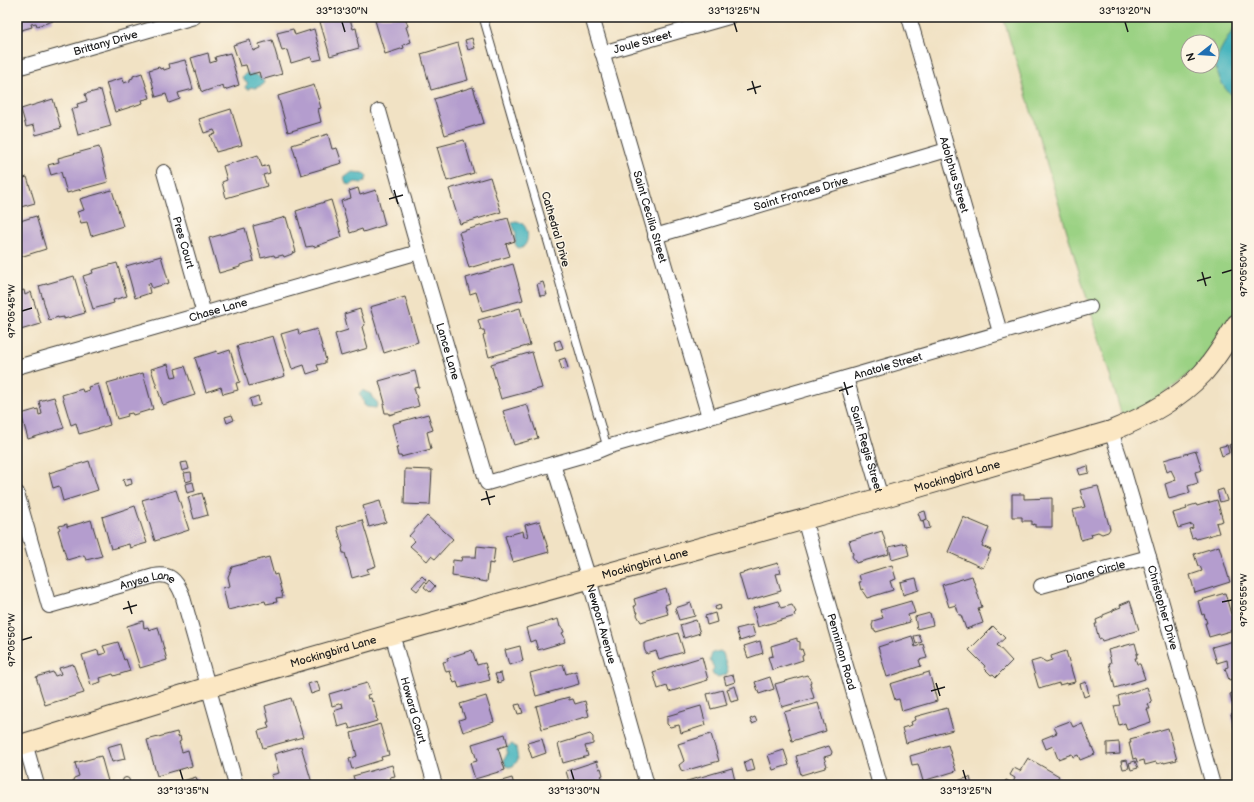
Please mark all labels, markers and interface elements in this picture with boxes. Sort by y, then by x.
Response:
text: 33°13'30"N [316,5,368,17]
text: 33°13'25"N [708,5,760,17]
text: 33°13'20"N [1099,5,1151,17]
street label: Brittany Drive [72,27,140,58]
street label: Joule Street [612,27,674,56]
north arrow [1180,34,1220,74]
text: N [1183,51,1198,63]
street label: Adolphus Street [937,135,971,215]
street label: Saint Cecilia Street [630,169,670,265]
street label: Saint Frances Drive [752,173,850,214]
street label: Cathedral Drive [539,190,573,269]
street label: Pres Court [170,215,197,270]
text: 97°05'50"W [1238,243,1250,297]
text: 97°05'45"W [6,284,18,338]
street label: Chase Lane [187,295,249,325]
street label: Lance Lane [433,321,462,382]
street label: Anatole Street [852,350,924,382]
street label: Saint Regis Street [847,404,885,495]
street label: Mockingbird Lane [913,458,1002,495]
street label: Mockingbird Lane [600,545,690,582]
street label: Diane Circle [1064,558,1127,586]
street label: Christopher Drive [1145,564,1181,652]
street label: Anysa Lane [118,569,179,592]
text: 97°05'55"W [1238,573,1250,627]
street label: Newport Avenue [584,583,619,666]
street label: Penniman Road [824,612,859,692]
text: 97°05'50"W [6,613,18,667]
street label: Mockingbird Lane [289,633,378,670]
street label: Howard Court [398,675,429,745]
text: 33°13'35"N [157,785,209,797]
text: 33°13'30"N [548,785,600,797]
text: 33°13'25"N [940,785,992,797]

